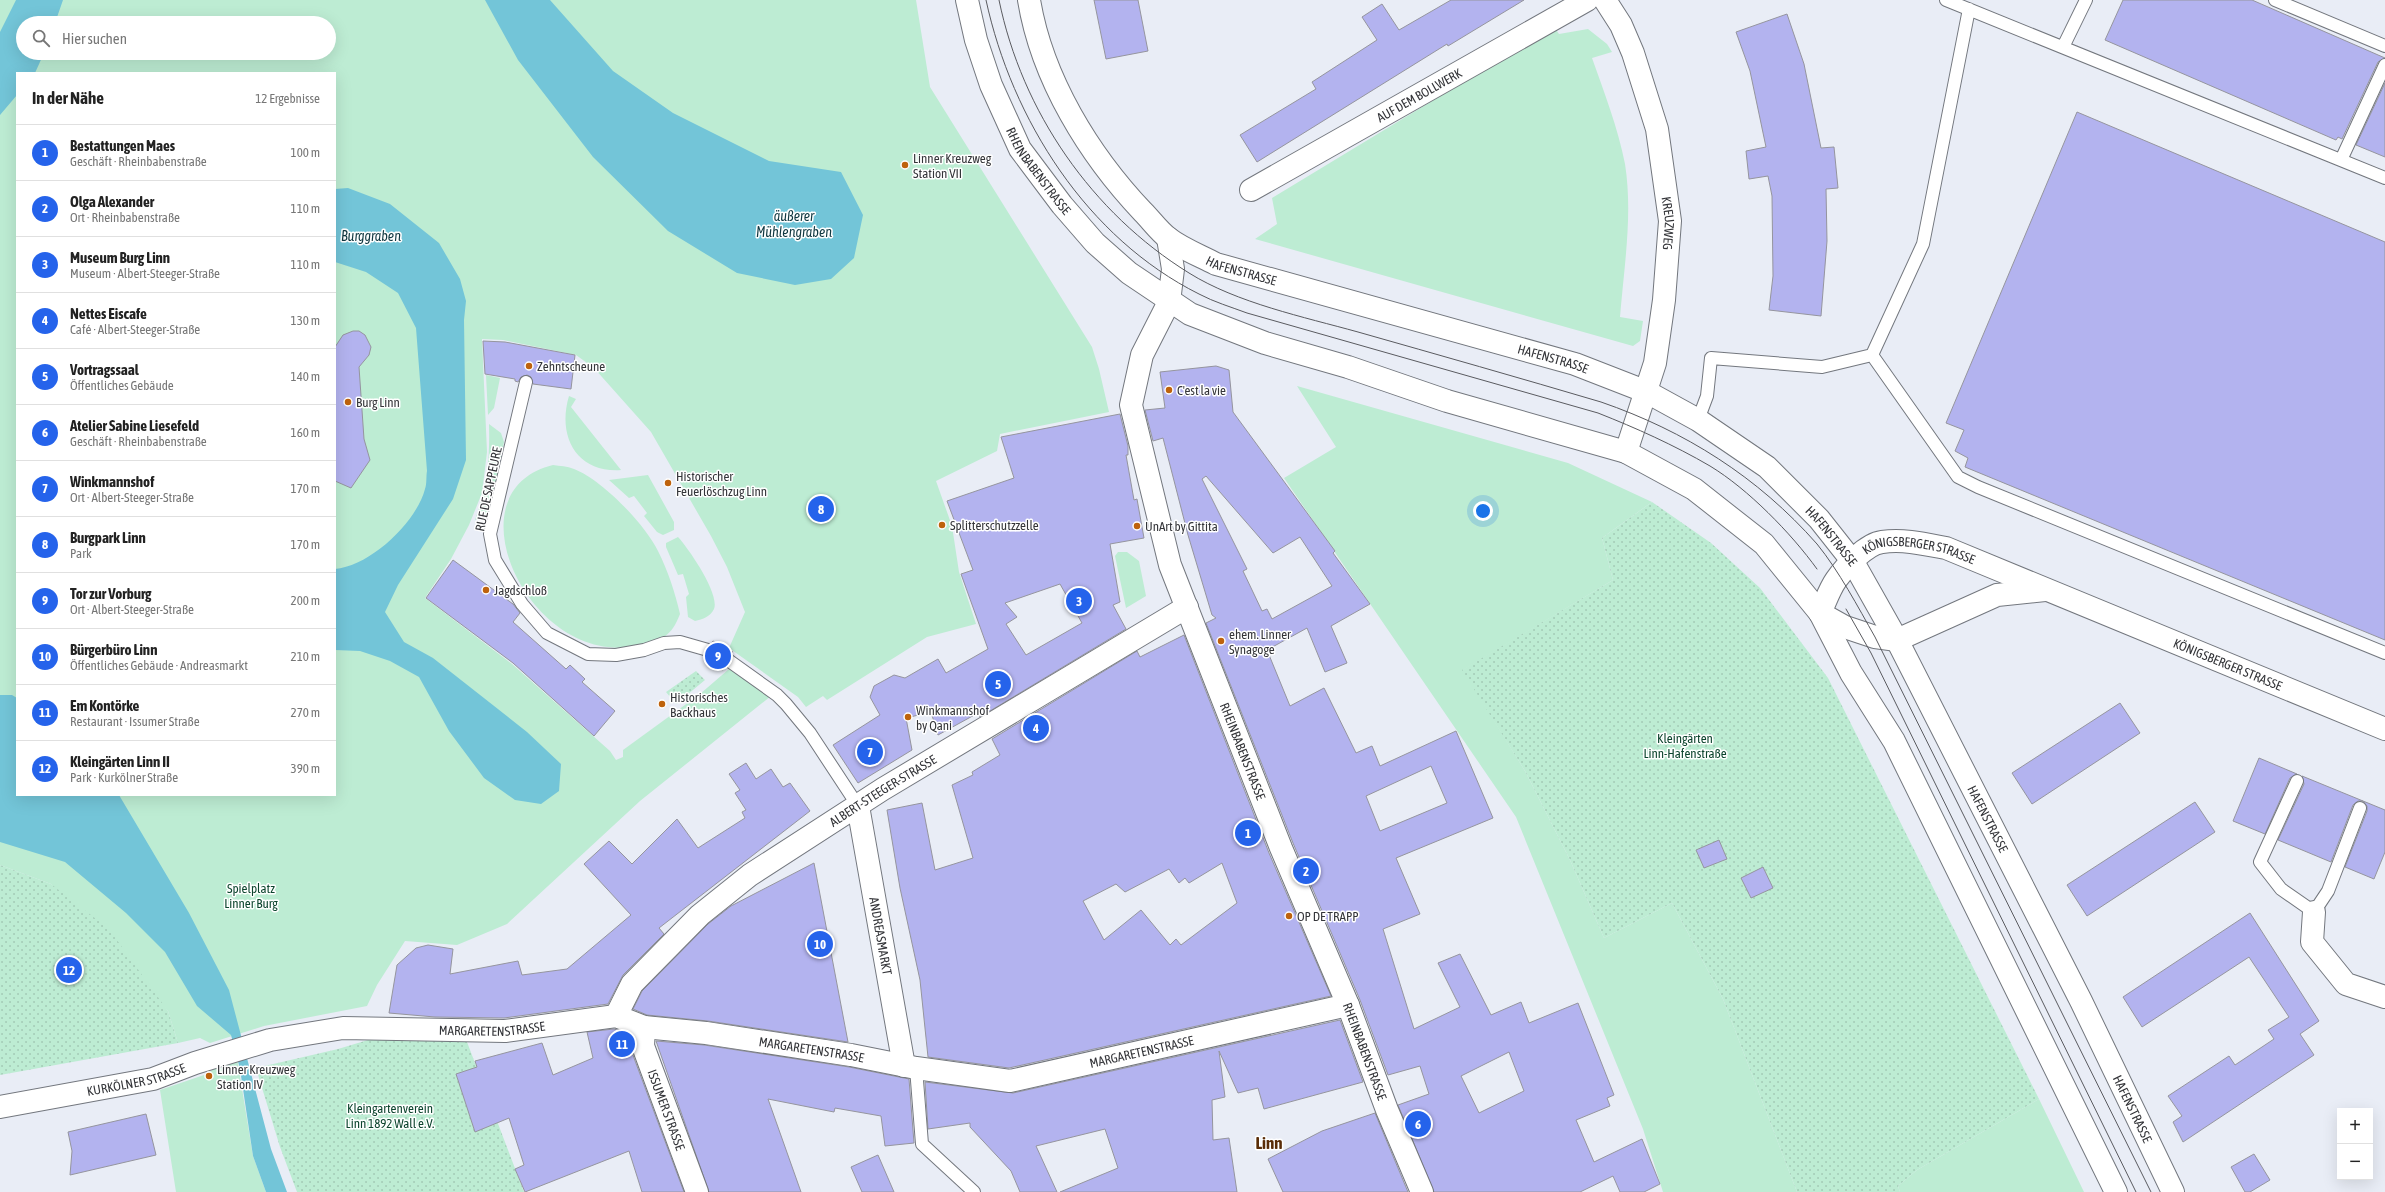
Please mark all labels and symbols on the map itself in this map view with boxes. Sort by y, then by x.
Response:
street label: AUF DEM BOLLWERK [1374,65,1465,125]
street label: RHEINBABENSTRASSE [1003,125,1074,218]
place label: Linner Kreuzweg Station VII [913,151,992,181]
marker: Linner Kreuzweg Station VII [900,160,910,170]
street label: KREUZWEG [1659,196,1677,251]
water label: äußerer Mühlengraben [756,208,832,240]
water label: Burggraben [341,228,401,244]
street label: HAFENSTRASSE [1203,253,1279,289]
street label: HAFENSTRASSE [1516,341,1591,377]
place label: Zehntscheune [537,359,605,374]
marker: Zehntscheune [524,361,534,371]
place label: C'est la vie [1177,383,1226,398]
marker: C'est la vie [1164,385,1174,395]
place label: Burg Linn [356,395,400,410]
marker: Burg Linn [343,397,353,407]
street label: RUE DE SAPPEURE [472,445,505,533]
place label: Historischer Feuerlöschzug Linn [676,469,767,499]
marker: Historischer Feuerlöschzug Linn [663,478,673,488]
pin: 8 [808,494,834,524]
your location [1473,501,1493,521]
street label: HAFENSTRASSE [1802,503,1860,569]
place label: Splitterschutzzelle [950,518,1039,533]
place label: UnArt by Gittita [1145,519,1218,534]
marker: Splitterschutzzelle [937,520,947,530]
marker: UnArt by Gittita [1132,521,1142,531]
street label: KÖNIGSBERGER STRASSE [1860,534,1978,567]
place label: Jagdschloß [494,583,547,598]
marker: Jagdschloß [481,585,491,595]
pin: 3 [1066,586,1092,616]
place label: ehem. Linner Synagoge [1229,627,1291,657]
marker: ehem. Linner Synagoge [1216,636,1226,646]
street label: KÖNIGSBERGER STRASSE [2171,636,2285,694]
pin: 9 [705,641,731,671]
pin: 5 [985,669,1011,699]
place label: Historisches Backhaus [670,690,728,720]
marker: Historisches Backhaus [657,699,667,709]
street label: RHEINBABENSTRASSE [1217,701,1269,803]
place label: Winkmannshof by Qani [916,703,989,733]
marker: Winkmannshof by Qani [903,712,913,722]
pin: 4 [1023,713,1049,743]
park label: Kleingärten Linn-Hafenstraße [1643,731,1727,761]
pin: 7 [857,737,883,767]
street label: ALBERT-STEEGER-STRASSE [827,752,939,830]
street label: HAFENSTRASSE [1964,783,2011,855]
pin: 1 [1235,818,1261,848]
pin: 2 [1293,856,1319,886]
park label: Spielplatz Linner Burg [224,881,278,911]
street label: ANDREASMARKT [866,896,895,977]
place label: OP DE TRAPP [1297,909,1359,924]
marker: OP DE TRAPP [1284,911,1294,921]
pin: 10 [807,929,833,959]
pin: 12 [56,955,82,985]
street label: RHEINBABENSTRASSE [1340,1000,1390,1103]
street label: MARGARETENSTRASSE [439,1019,546,1039]
pin: 11 [609,1029,635,1059]
street label: MARGARETENSTRASSE [1088,1033,1196,1071]
street label: MARGARETENSTRASSE [758,1034,866,1066]
street label: KURKÖLNER STRASSE [86,1060,188,1099]
place label: Linner Kreuzweg Station IV [217,1062,296,1092]
street label: ISSUMER STRASSE [644,1067,688,1153]
marker: Linner Kreuzweg Station IV [204,1071,214,1081]
street label: HAFENSTRASSE [2110,1073,2155,1145]
park label: Kleingartenverein Linn 1892 Wall e.V. [346,1101,434,1131]
pin: 6 [1405,1109,1431,1139]
district label: Linn [1256,1133,1282,1153]

